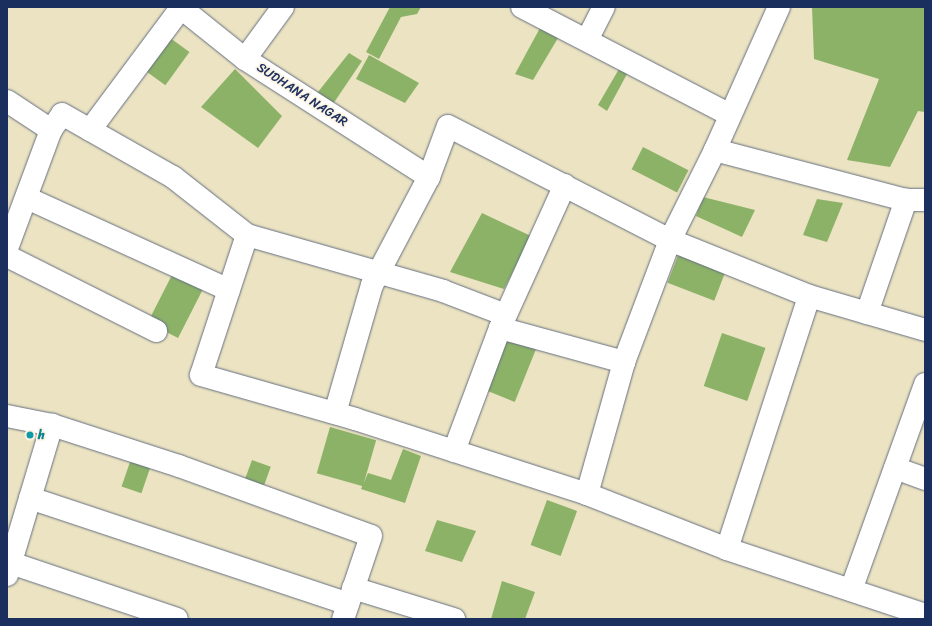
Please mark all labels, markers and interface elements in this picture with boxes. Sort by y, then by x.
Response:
street label: SUDHANA NAGAR [254,60,350,130]
place label: h [38,427,45,443]
marker: h [25,430,35,440]

